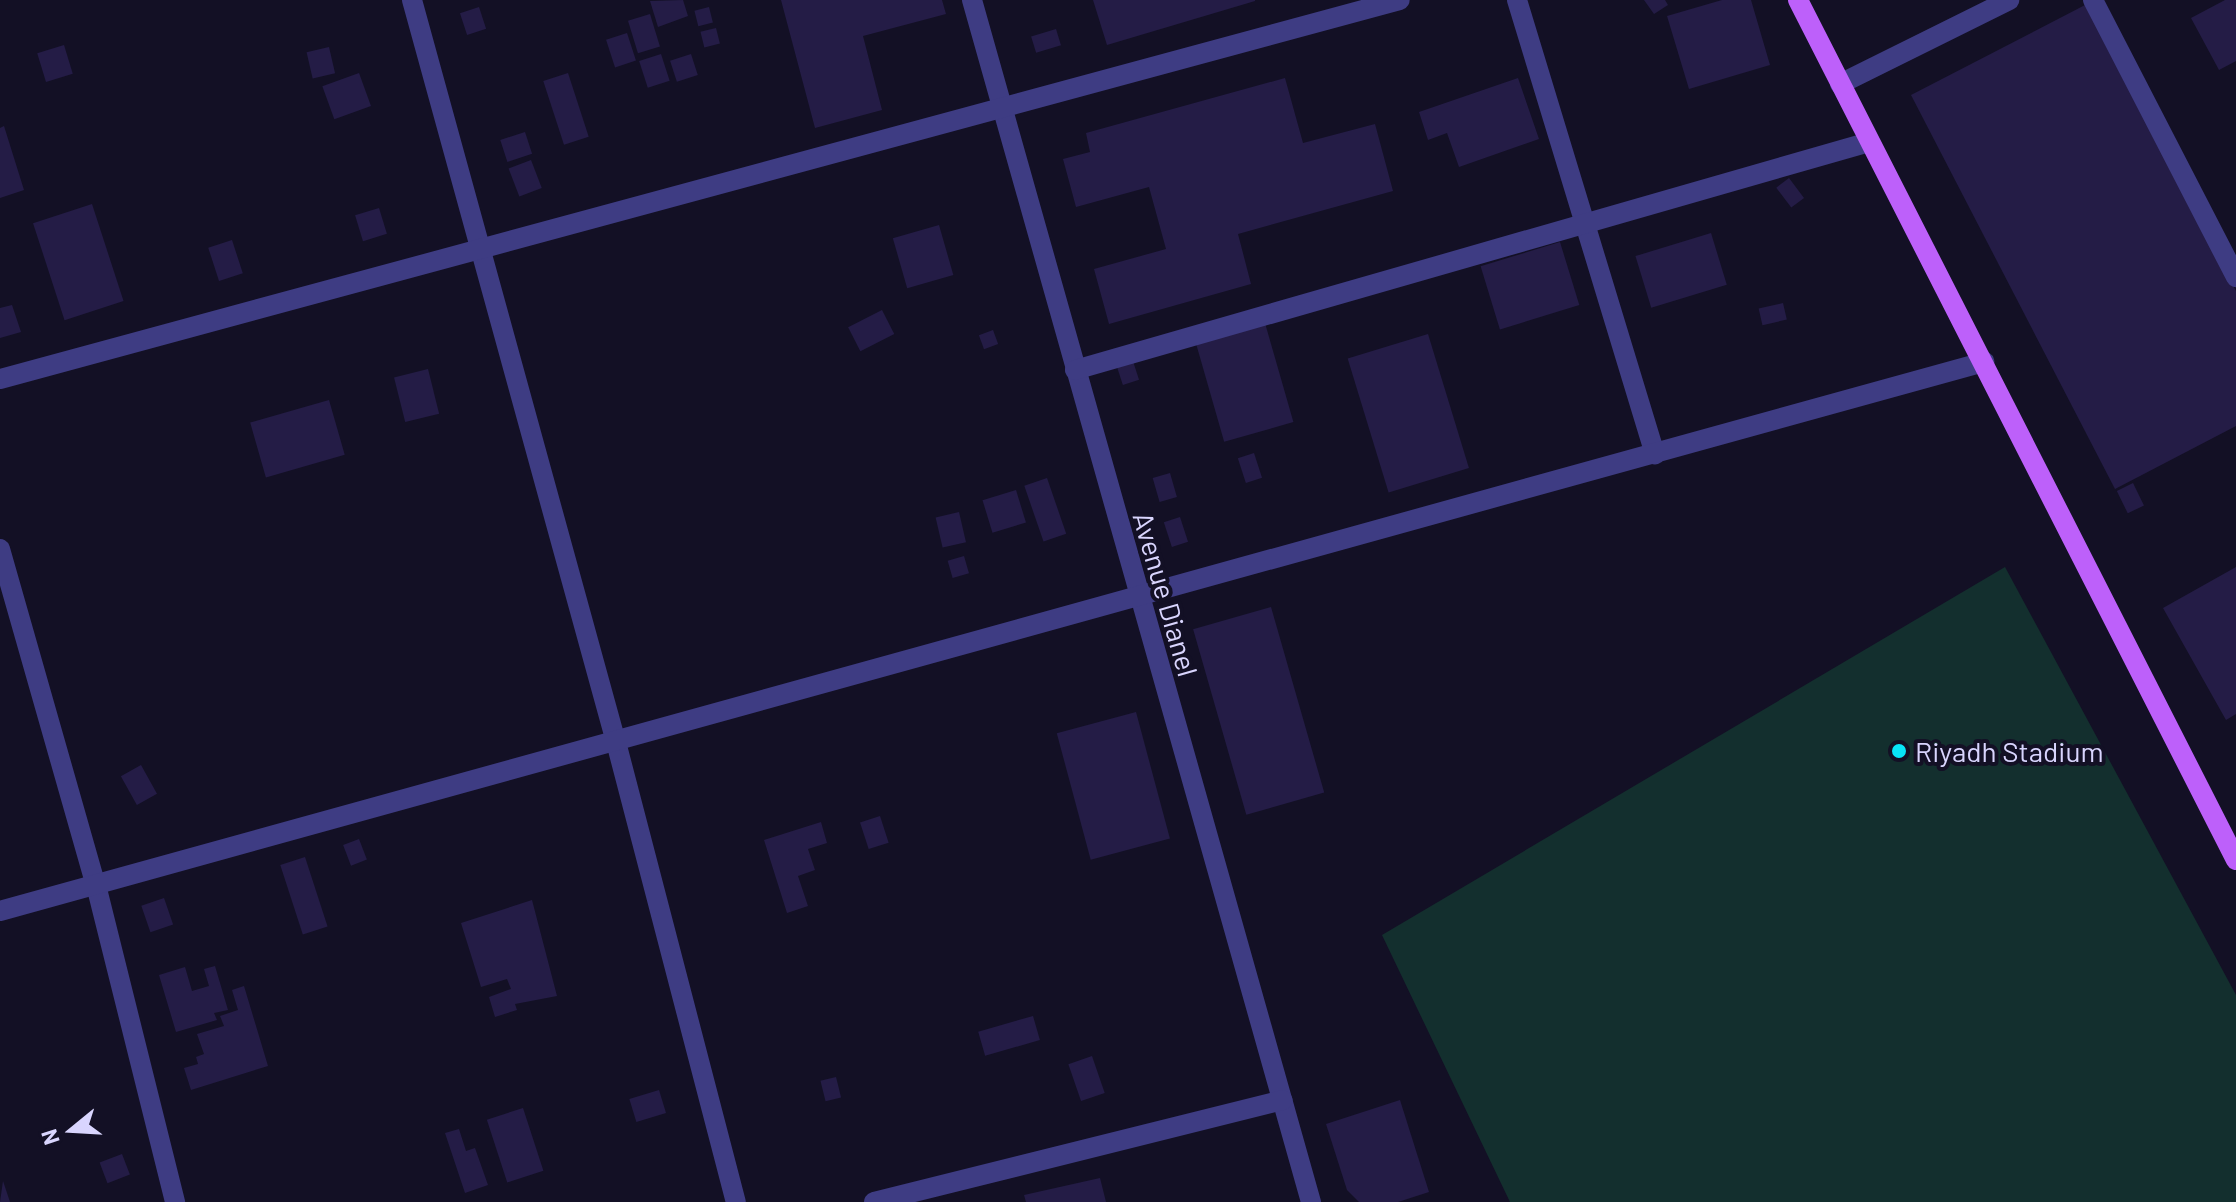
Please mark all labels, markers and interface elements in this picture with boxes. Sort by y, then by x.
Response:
street label: Avenue Dianel [1126,508,1206,680]
place label: Riyadh Stadium [1915,734,2104,768]
marker: Riyadh Stadium [1890,742,1908,760]
north arrow [32,1090,112,1170]
text: N [35,1126,64,1148]

